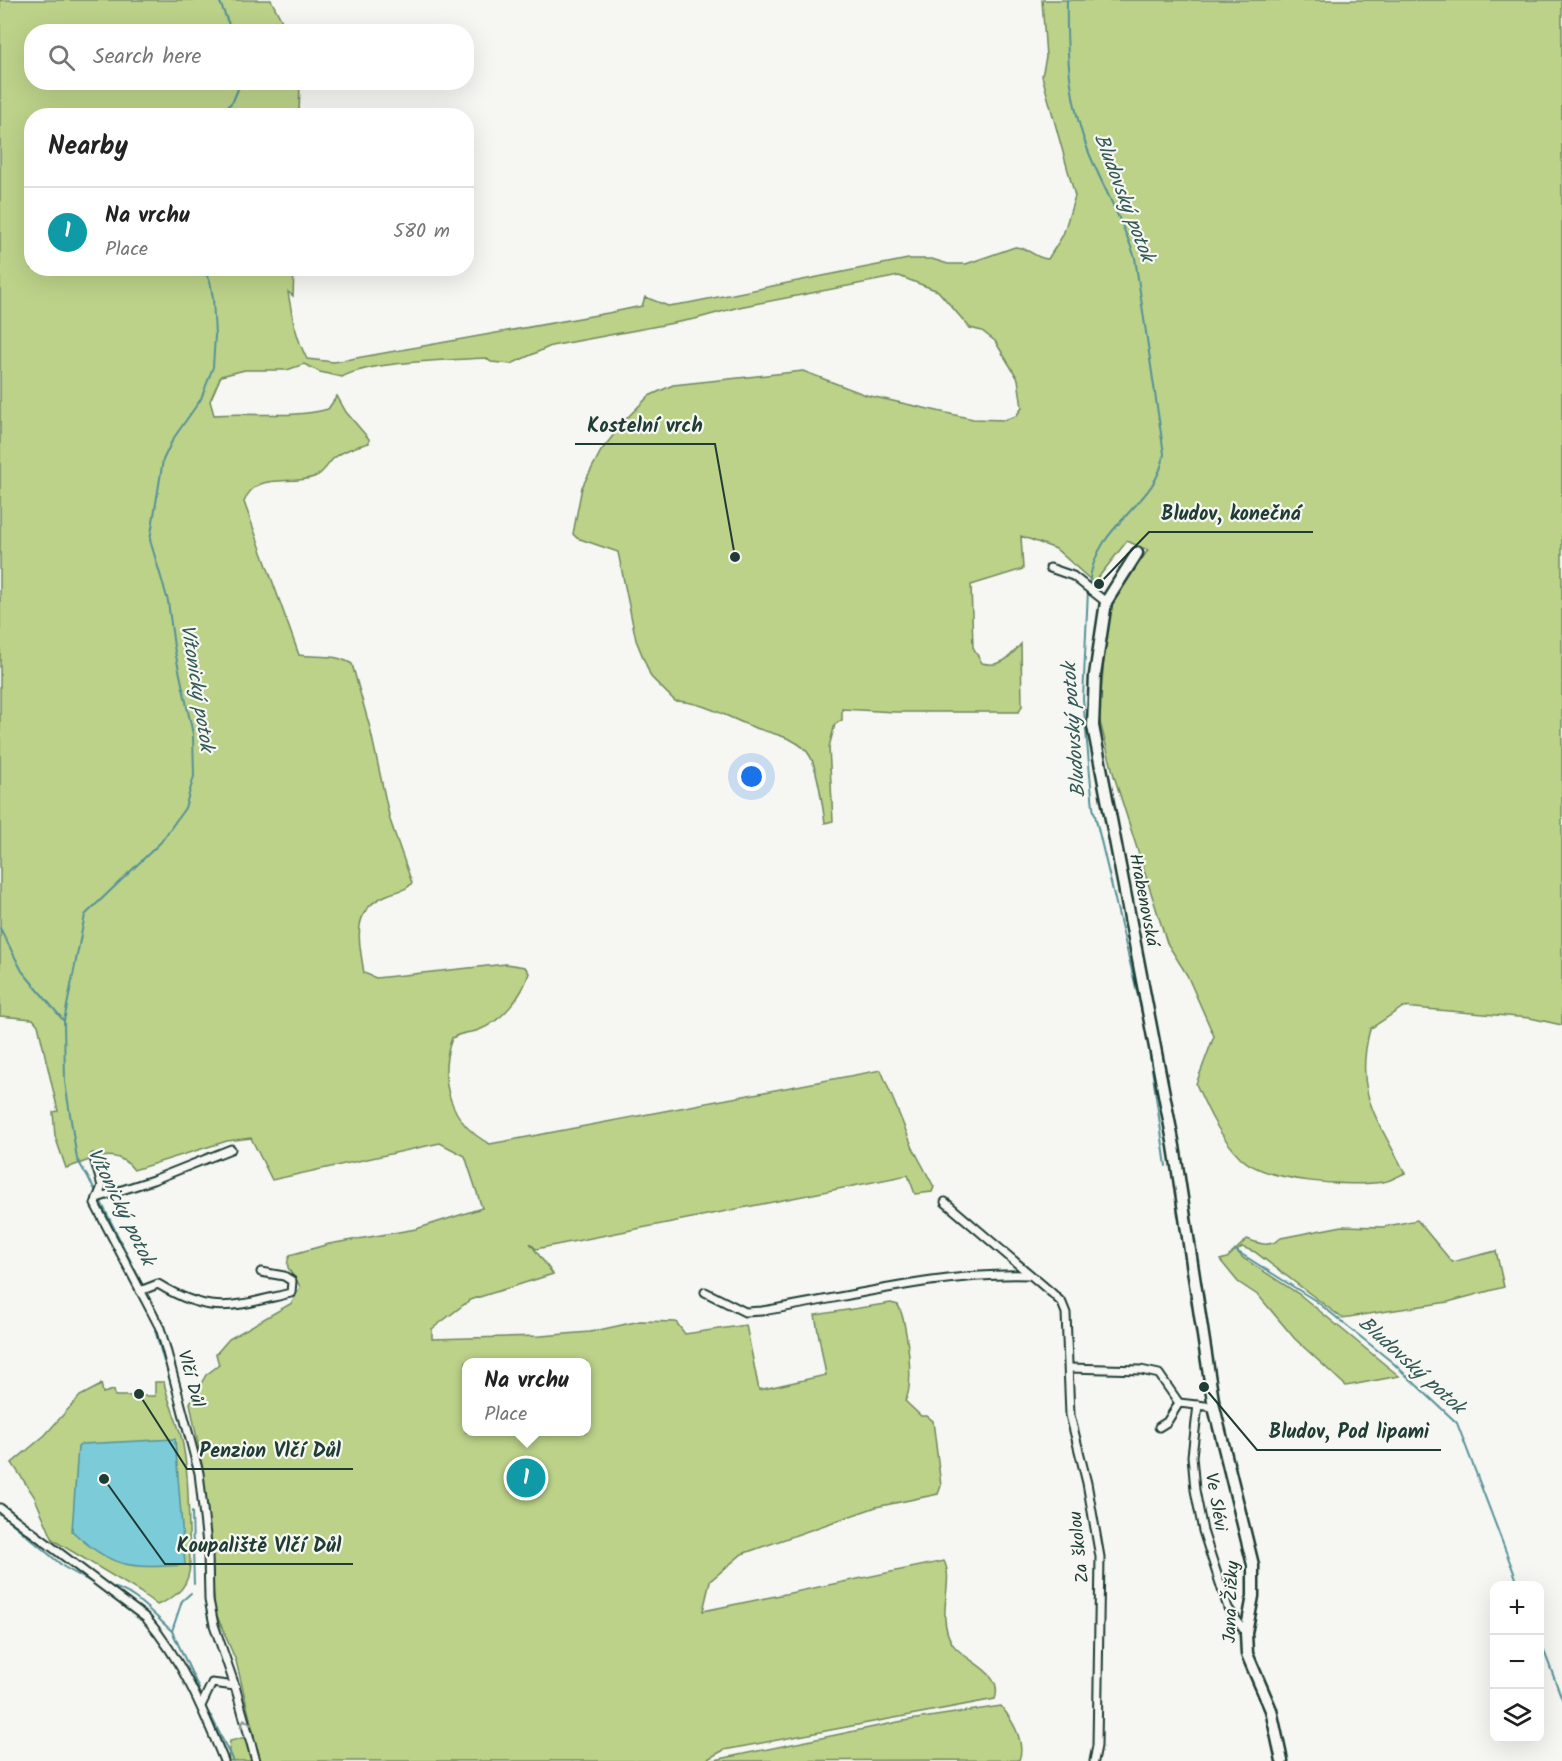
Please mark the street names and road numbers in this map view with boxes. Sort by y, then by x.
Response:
street label: Hrabenovská [1120,851,1166,950]
street label: Vlčí Důl [168,1347,212,1411]
street label: Ve Slévi [1196,1471,1234,1534]
street label: Za školou [1062,1509,1098,1584]
street label: Jana Žižky [1216,1560,1248,1644]

